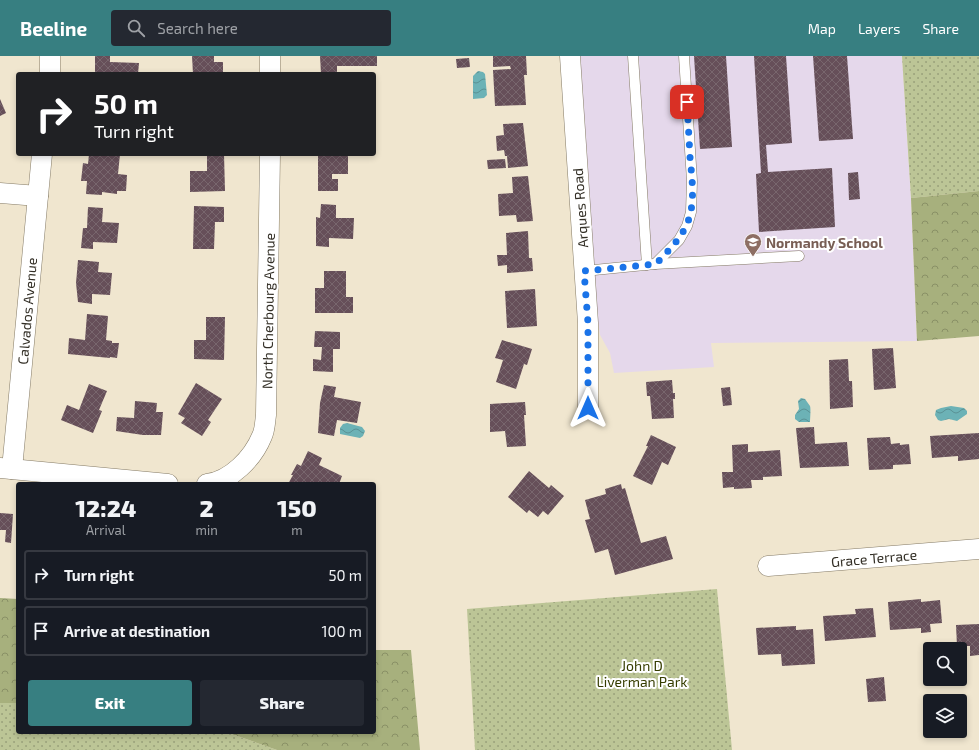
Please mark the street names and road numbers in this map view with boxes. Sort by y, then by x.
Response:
street label: Arques Road [569,167,591,249]
street label: North Cherbourg Avenue [258,233,278,389]
street label: Calvados Avenue [14,257,40,365]
street label: Grace Terrace [830,546,918,570]

